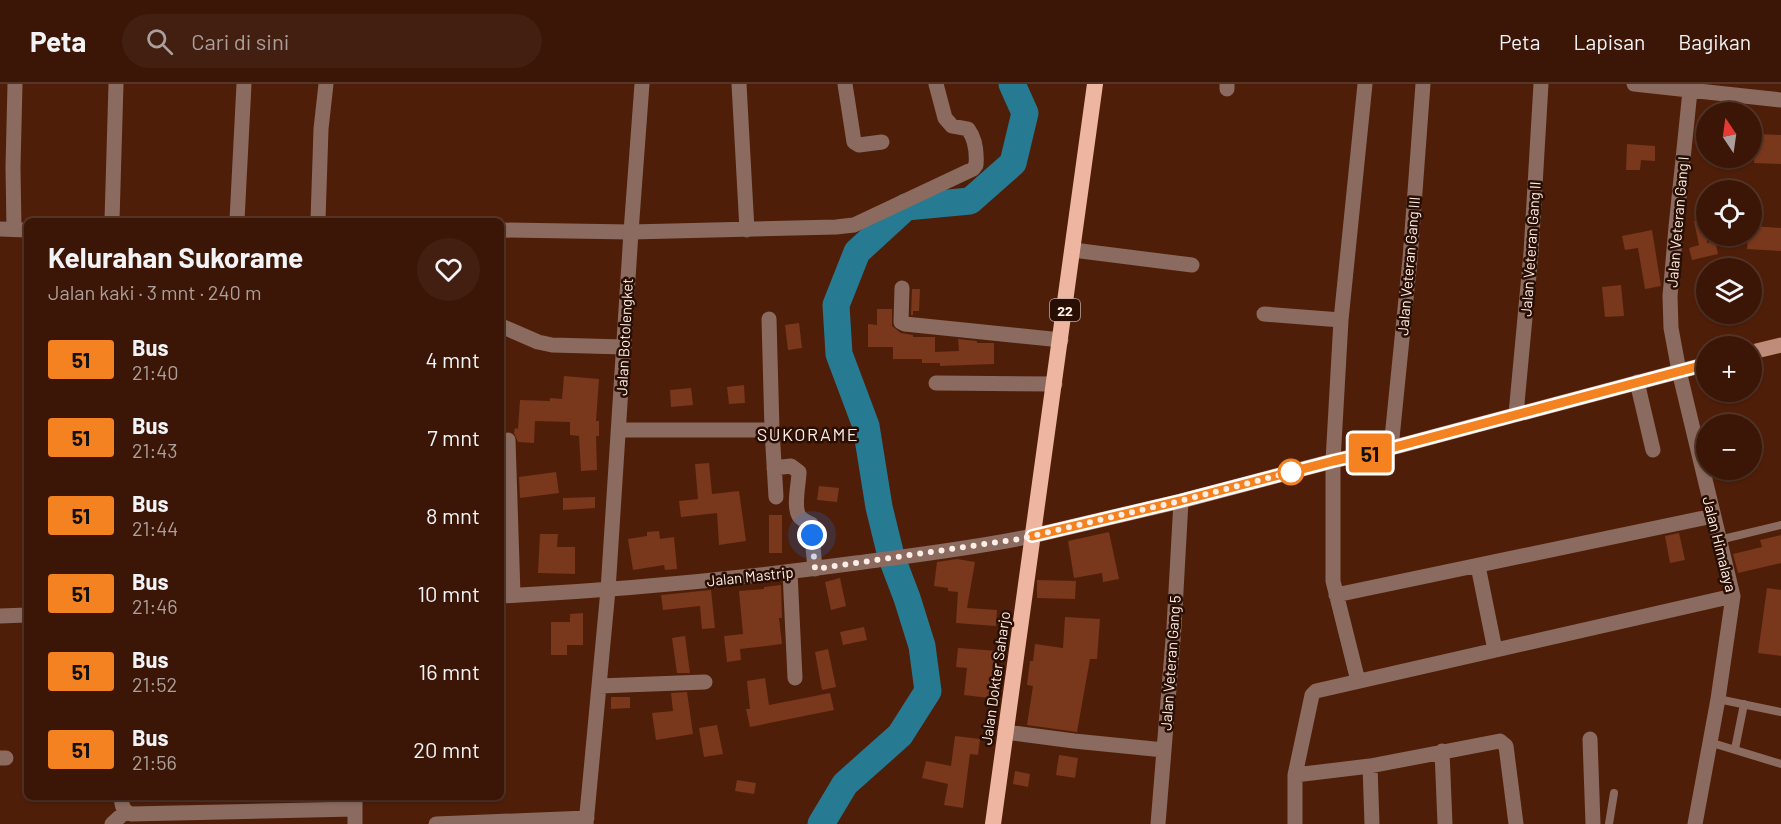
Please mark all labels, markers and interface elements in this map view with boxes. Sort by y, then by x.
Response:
search box [122,14,542,68]
text: Peta [30,24,86,58]
icon: search [143,25,176,58]
text: Cari di sini [191,28,289,54]
text: Peta [1499,29,1540,54]
text: Lapisan [1573,29,1645,54]
text: Bagikan [1678,29,1751,54]
north arrow [1696,102,1762,168]
map controls [1696,102,1762,480]
street label: Jalan Veteran Gang I [1662,156,1692,288]
button: locate [1696,180,1762,246]
street label: Jalan Veteran Gang II [1516,181,1544,317]
street label: Jalan Veteran Gang III [1393,196,1423,336]
button: heart [417,238,480,301]
text: Kelurahan Sukorame [48,240,303,274]
button: layers [1696,258,1762,324]
street label: Jalan Botolengket [612,278,636,396]
text: Jalan kaki · 3 mnt · 240 m [48,280,261,304]
road number: 22 [1050,299,1080,321]
text: Bus [132,334,169,360]
button: + [1696,336,1762,402]
text: 4 mnt [425,346,480,372]
text: 51 [72,347,90,372]
text: 21:40 [132,360,179,384]
text: Bus [132,412,169,438]
button: − [1696,414,1762,480]
district label: SUKORAME [757,423,859,445]
text: 7 mnt [427,424,480,450]
text: 51 [72,425,90,450]
line badge: 51 [1343,434,1397,472]
text: 21:43 [132,438,178,462]
text: 51 [1361,441,1379,466]
unlabelled marker [1278,459,1304,485]
text: Bus [132,490,169,516]
street label: Jalan Himalaya [1699,494,1741,594]
text: 8 mnt [426,502,480,528]
text: 51 [72,503,90,528]
text: 21:44 [132,516,178,540]
your location [797,520,827,550]
street label: Jalan Mastrip [706,562,794,590]
text: Bus [132,568,169,594]
text: 10 mnt [417,580,480,606]
text: 51 [72,581,90,606]
text: 21:46 [132,594,178,618]
street label: Jalan Veteran Gang 5 [1156,595,1184,731]
street label: Jalan Dokter Saharjo [977,610,1013,746]
text: Bus [132,646,169,672]
text: 16 mnt [419,658,480,684]
text: 51 [72,659,90,684]
text: 21:52 [132,672,177,696]
text: Bus [132,724,169,750]
text: 20 mnt [413,736,480,762]
text: 51 [72,737,90,762]
text: 21:56 [132,750,177,774]

